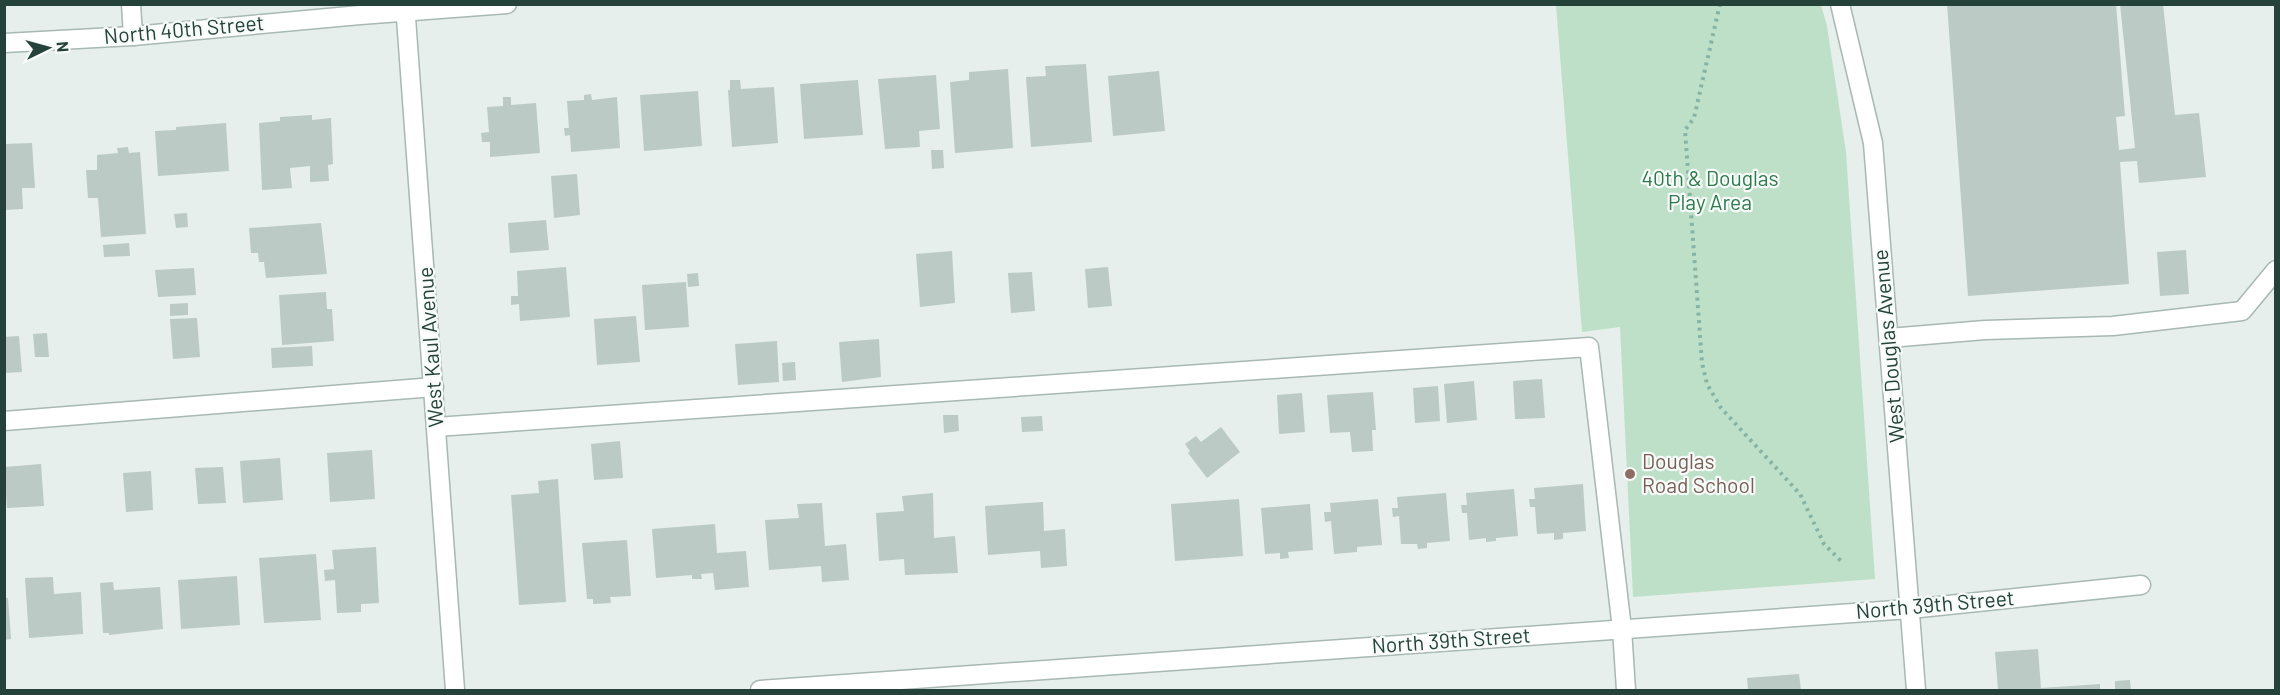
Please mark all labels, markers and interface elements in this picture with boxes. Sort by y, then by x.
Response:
street label: North 40th Street [103,9,265,48]
north arrow [18,18,78,78]
text: N [54,41,73,53]
park label: 40th & Douglas Play Area [1641,165,1779,214]
street label: West Douglas Avenue [1867,248,1908,444]
street label: West Kaul Avenue [411,266,448,428]
place label: Douglas Road School [1642,448,1755,497]
marker: Douglas Road School [1623,467,1637,481]
street label: North 39th Street [1855,584,2015,623]
street label: North 39th Street [1371,621,1531,658]

